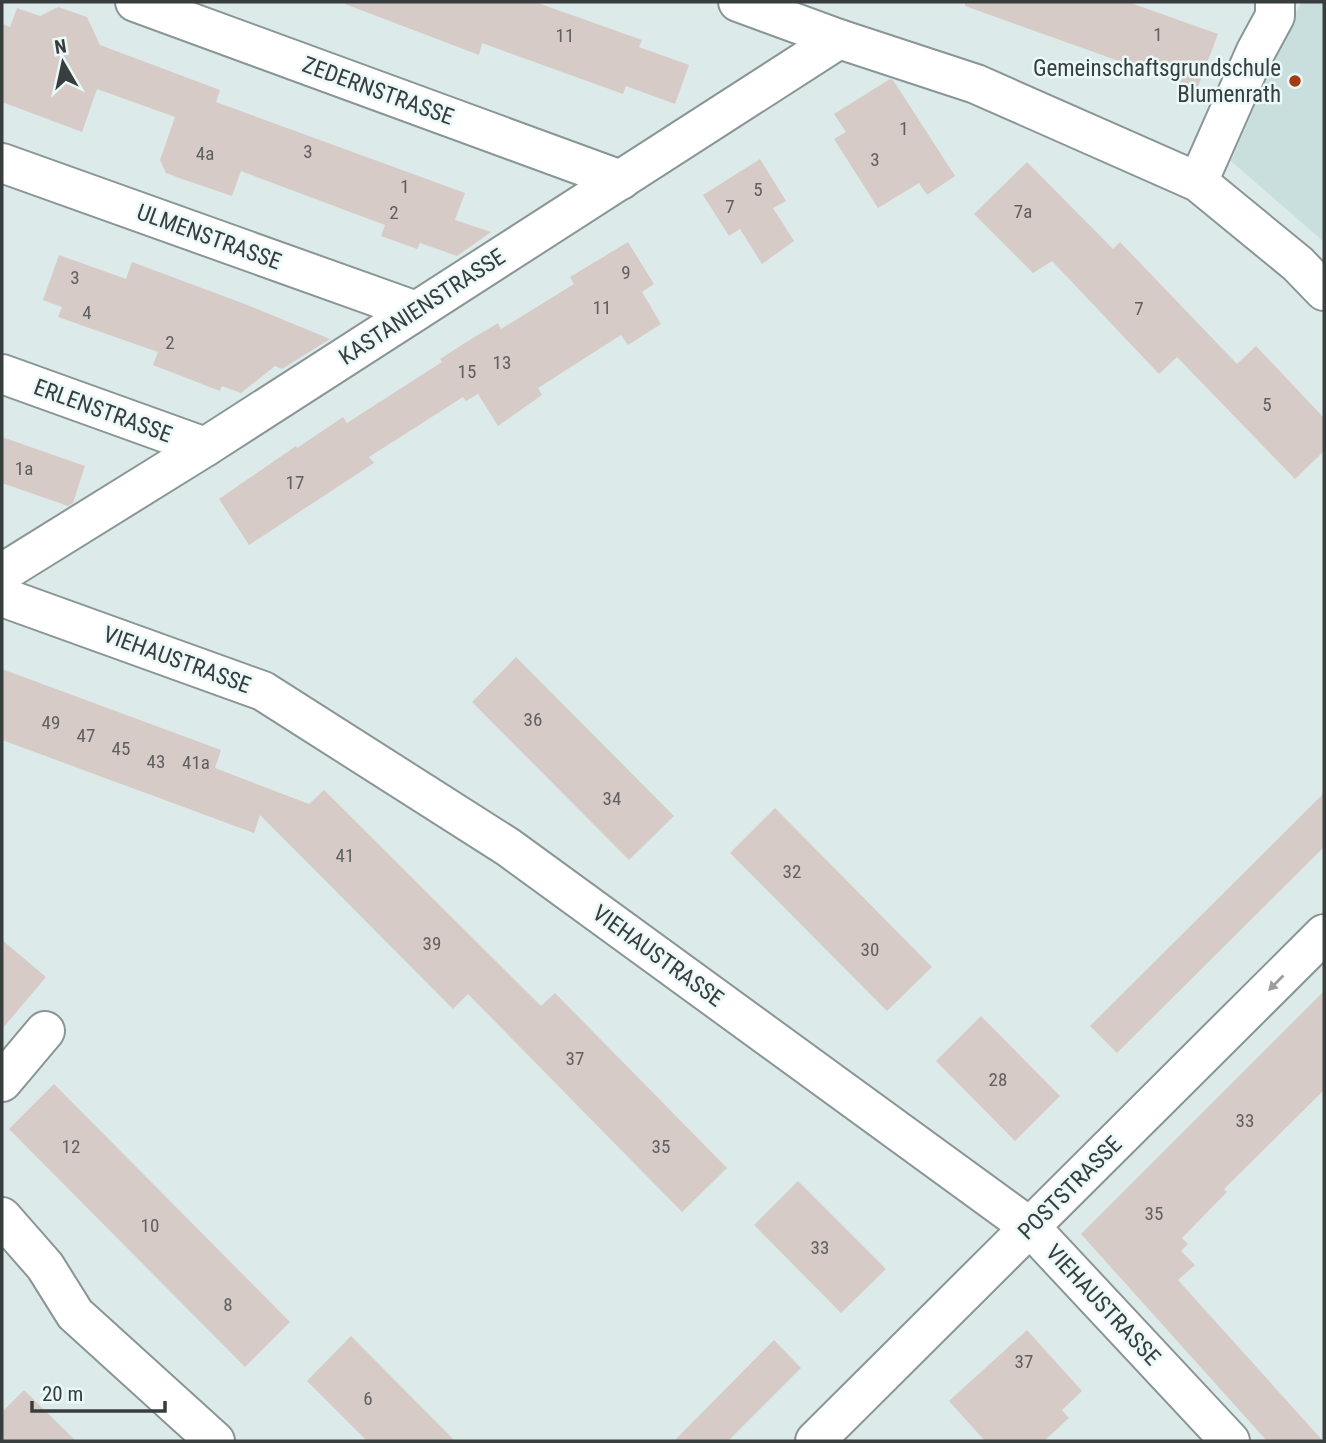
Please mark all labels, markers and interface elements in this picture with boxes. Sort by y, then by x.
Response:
house number: 1 [1153,23,1163,46]
house number: 11 [556,24,574,47]
north arrow [28,28,98,98]
text: N [53,34,68,59]
street label: ZEDERNSTRASSE [299,51,457,131]
place label: Gemeinschaftsgrundschule Blumenrath [1033,55,1281,108]
marker: Gemeinschaftsgrundschule Blumenrath [1287,73,1303,89]
house number: 1 [899,117,909,140]
house number: 3 [303,140,313,163]
house number: 4a [196,142,214,165]
house number: 3 [870,148,880,171]
house number: 1 [400,175,410,198]
house number: 5 [753,178,763,201]
house number: 7 [725,195,735,218]
street label: ULMENSTRASSE [133,198,285,276]
house number: 7a [1014,200,1032,223]
house number: 2 [389,201,399,224]
street label: KASTANIENSTRASSE [334,243,510,371]
house number: 9 [621,261,631,284]
house number: 3 [70,266,80,289]
house number: 11 [593,296,611,319]
house number: 7 [1134,297,1144,320]
house number: 4 [82,301,92,324]
house number: 2 [165,331,175,354]
house number: 13 [493,351,511,374]
house number: 15 [458,360,476,383]
street label: ERLENSTRASSE [30,374,176,448]
house number: 5 [1262,393,1272,416]
house number: 1a [15,457,33,480]
house number: 17 [286,471,304,494]
street label: VIEHAUSTRASSE [99,621,255,699]
house number: 36 [524,708,542,731]
house number: 49 [42,711,60,734]
house number: 47 [77,724,95,747]
house number: 45 [112,737,130,760]
house number: 43 [147,750,165,773]
house number: 41a [182,751,210,774]
house number: 34 [603,787,621,810]
house number: 41 [336,844,354,867]
house number: 32 [783,860,801,883]
street label: VIEHAUSTRASSE [587,899,729,1013]
house number: 39 [423,932,441,955]
house number: 30 [861,938,879,961]
one-way arrow [1268,974,1285,990]
house number: 37 [566,1047,584,1070]
house number: 28 [989,1068,1007,1091]
house number: 33 [1236,1109,1254,1132]
street label: POSTSTRASSE [1013,1131,1127,1245]
house number: 12 [62,1135,80,1158]
house number: 35 [652,1135,670,1158]
house number: 35 [1145,1202,1163,1225]
house number: 10 [141,1214,159,1237]
house number: 33 [811,1236,829,1259]
street label: VIEHAUSTRASSE [1040,1239,1166,1371]
house number: 8 [223,1293,233,1316]
house number: 37 [1015,1350,1033,1373]
scale bar [32,1370,164,1414]
text: 20 m [42,1382,83,1406]
house number: 6 [363,1387,373,1410]

